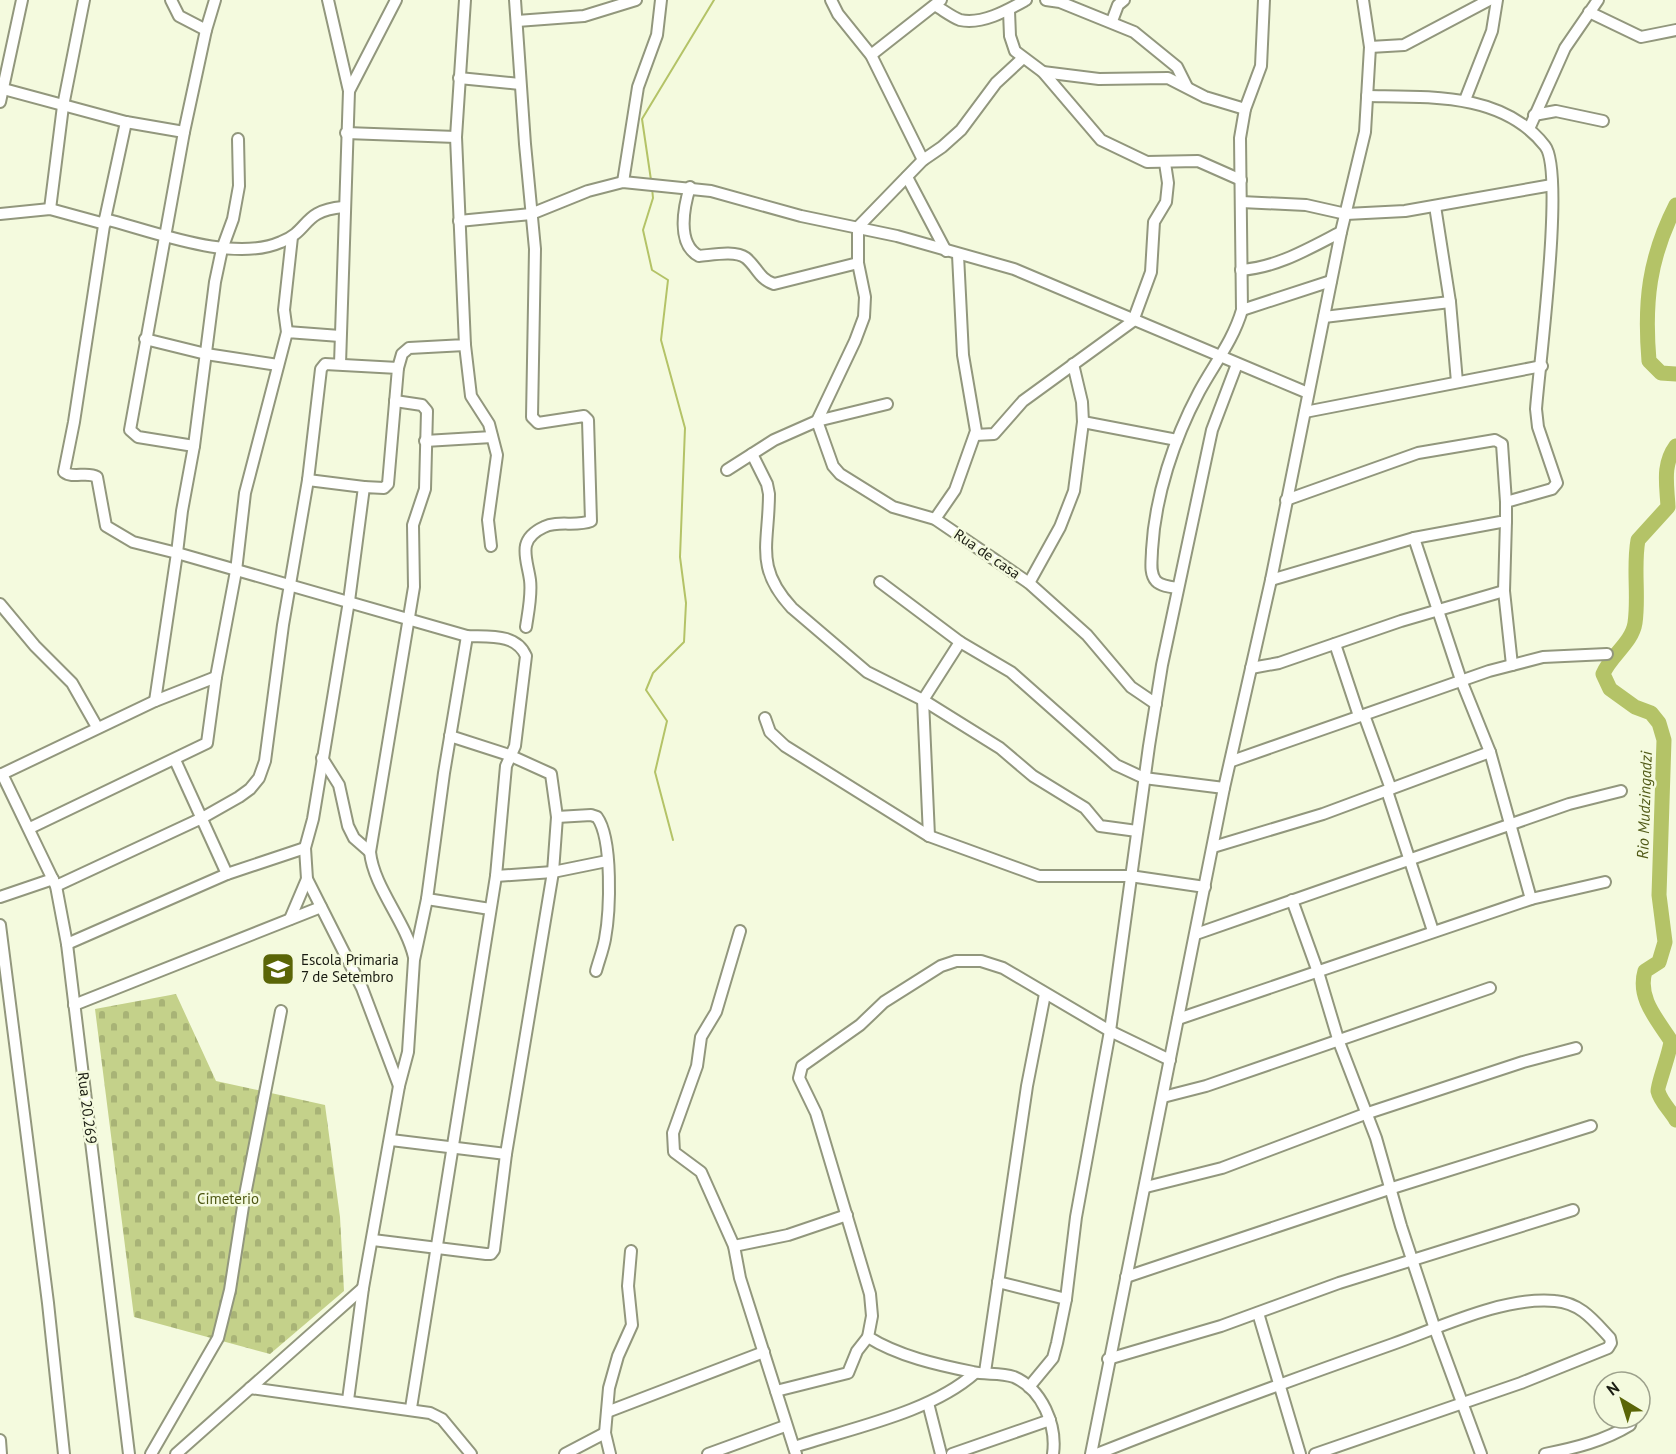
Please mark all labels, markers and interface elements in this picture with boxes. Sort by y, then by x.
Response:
street label: Rua de casa [950,524,1024,583]
water label: Rio Mudzingadzi [1632,750,1656,859]
place label: Escola Primaria 7 de Setembro [301,950,399,986]
school or university icon: Escola Primaria 7 de Setembro [260,951,296,987]
street label: Rua 20.269 [74,1071,101,1145]
park label: Cimeterio [197,1189,259,1208]
north arrow [1592,1370,1652,1430]
text: N [1602,1377,1623,1399]

